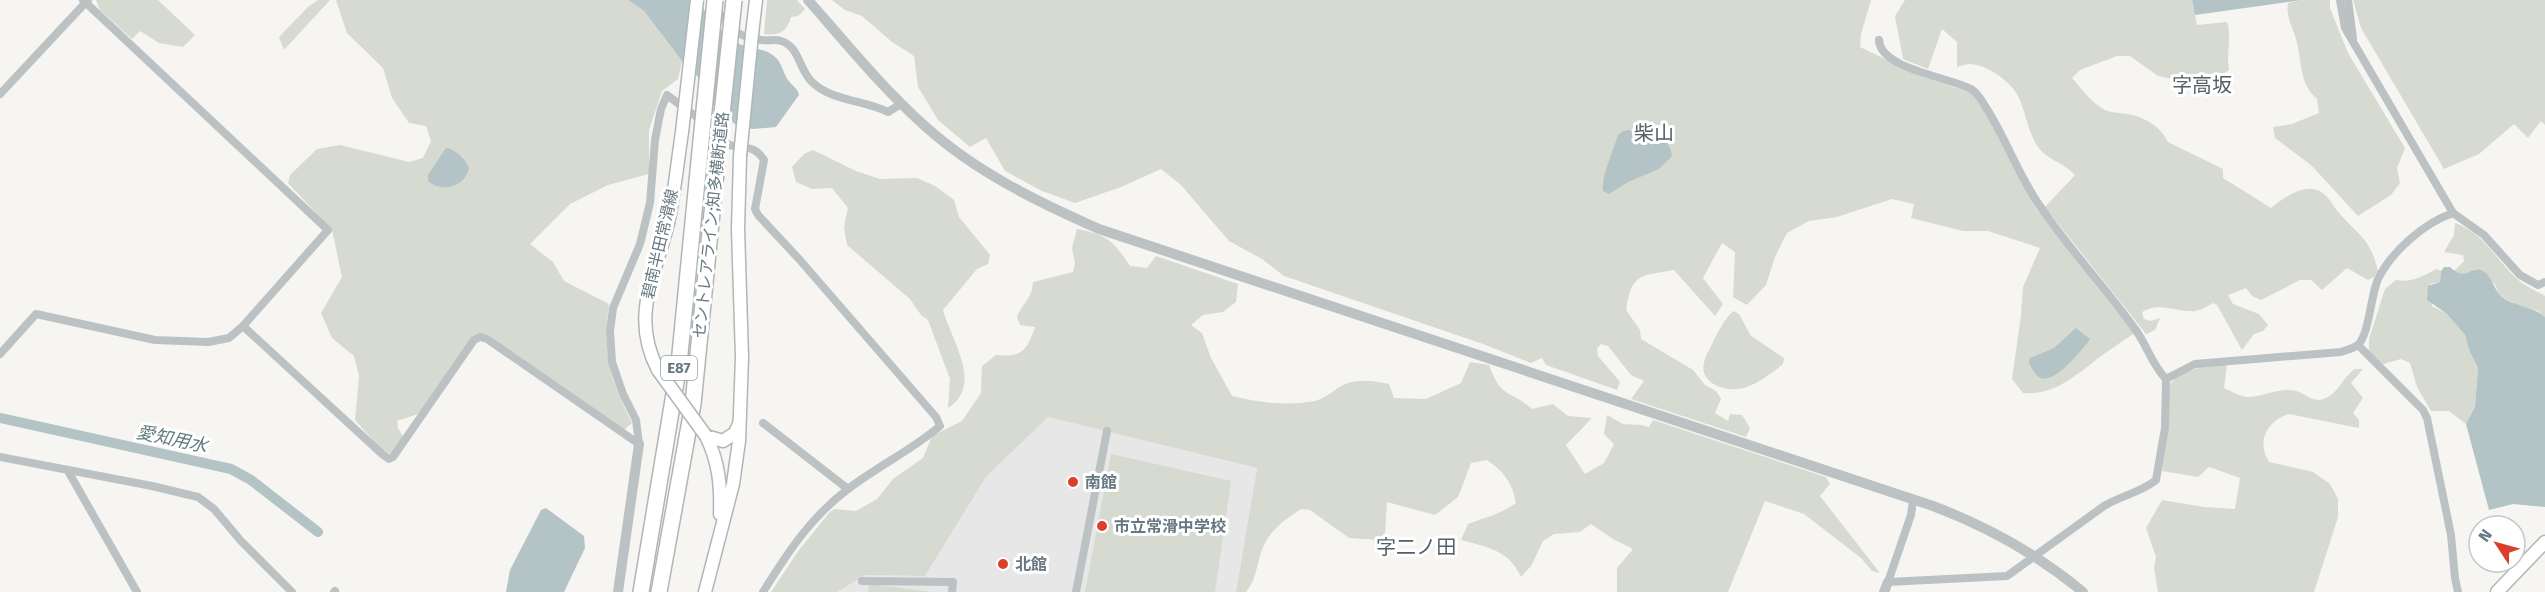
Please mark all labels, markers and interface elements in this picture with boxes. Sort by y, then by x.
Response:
district label: 字高坂 [2172,73,2232,97]
street label: セントレアライン;知多横断道路 [690,111,732,339]
district label: 柴山 [1634,121,1674,145]
street label: 碧南半田常滑線 [638,187,682,301]
road number: E87 [661,356,697,380]
water label: 愛知用水 [134,421,211,458]
place label: 南館 [1085,473,1117,492]
marker: 南館 [1066,475,1080,489]
north arrow [2467,514,2527,574]
place label: 市立常滑中学校 [1114,517,1226,536]
marker: 市立常滑中学校 [1095,519,1109,533]
text: N [2474,526,2496,545]
district label: 字二ノ田 [1376,535,1456,559]
place label: 北館 [1015,555,1047,574]
marker: 北館 [996,557,1010,571]

